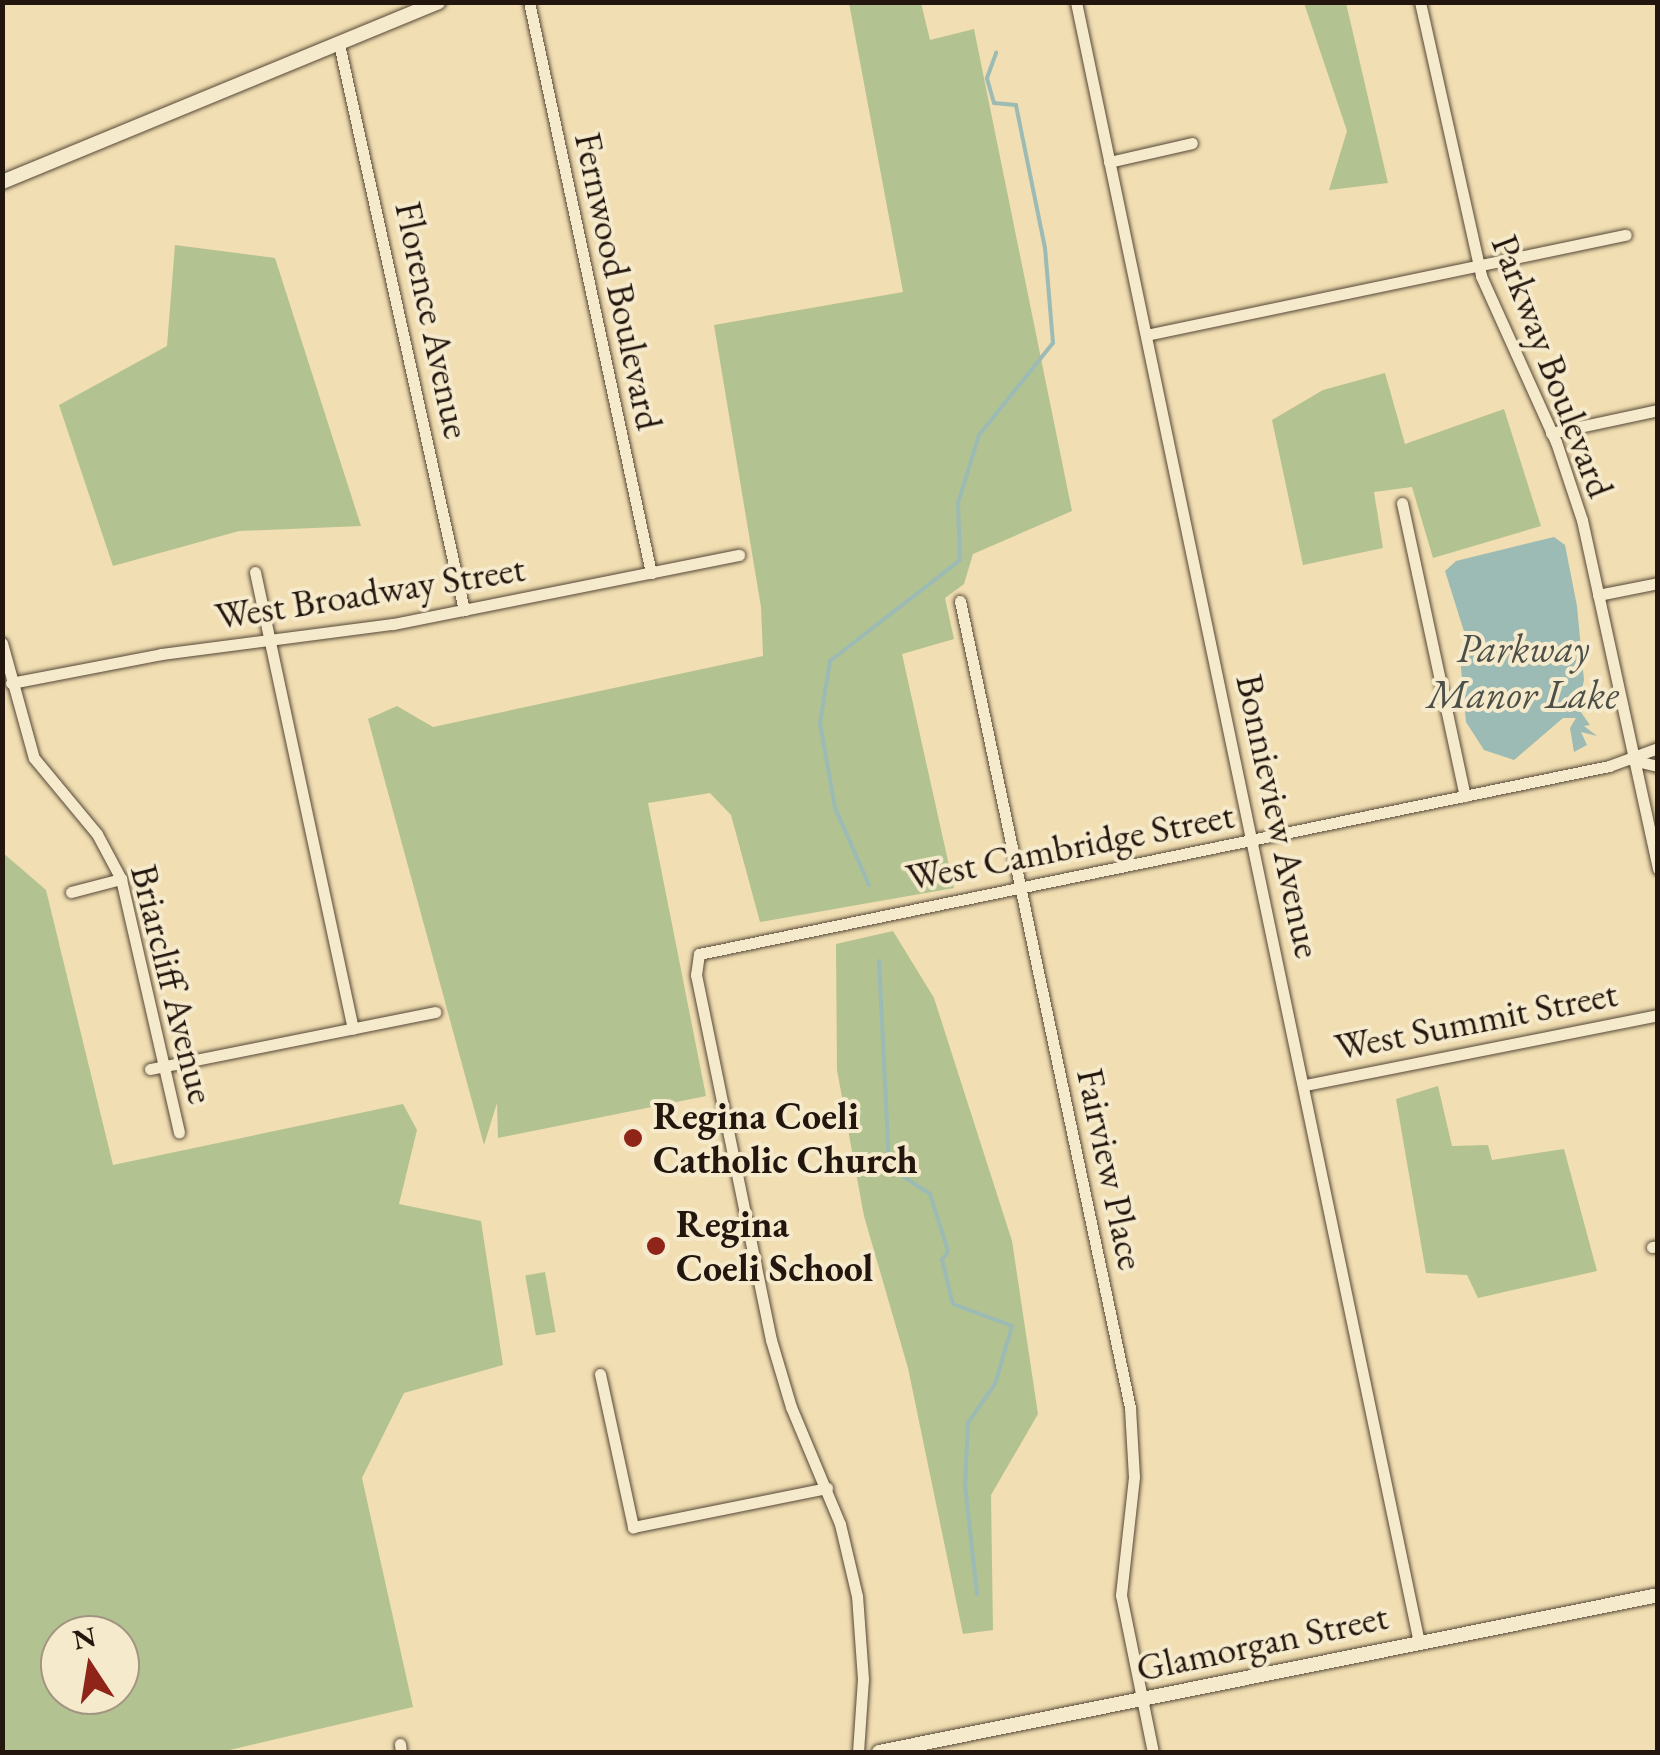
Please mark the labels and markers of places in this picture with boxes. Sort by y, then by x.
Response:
place label: Regina Coeli Catholic Church [653,1093,918,1182]
marker: Regina Coeli Catholic Church [622,1127,644,1149]
place label: Regina Coeli School [676,1201,873,1290]
marker: Regina Coeli School [645,1235,667,1257]

